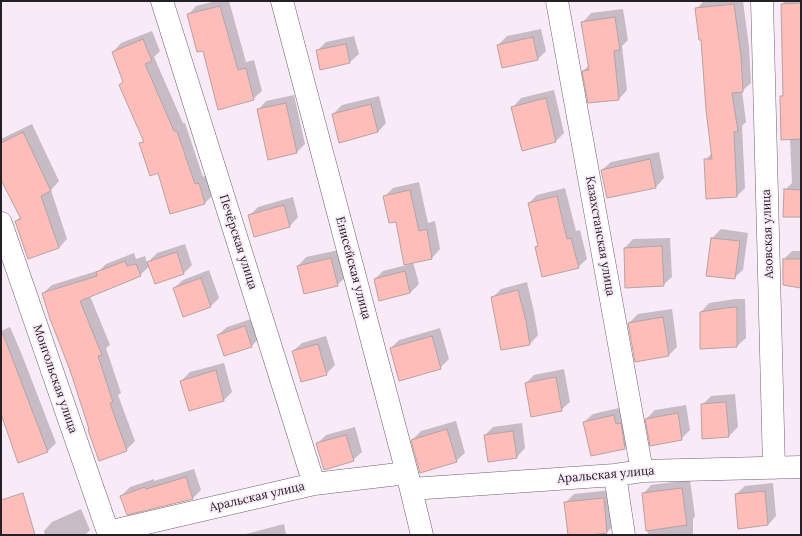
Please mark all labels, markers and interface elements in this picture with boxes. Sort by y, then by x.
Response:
street label: Казахстанская улица [582,175,618,297]
street label: Азовская улица [759,189,777,279]
street label: Печёрская улица [216,193,260,291]
street label: Енисейская улица [332,215,374,321]
street label: Монгольская улица [30,323,80,435]
street label: Аральская улица [557,464,655,486]
street label: Аральская улица [208,479,306,515]

